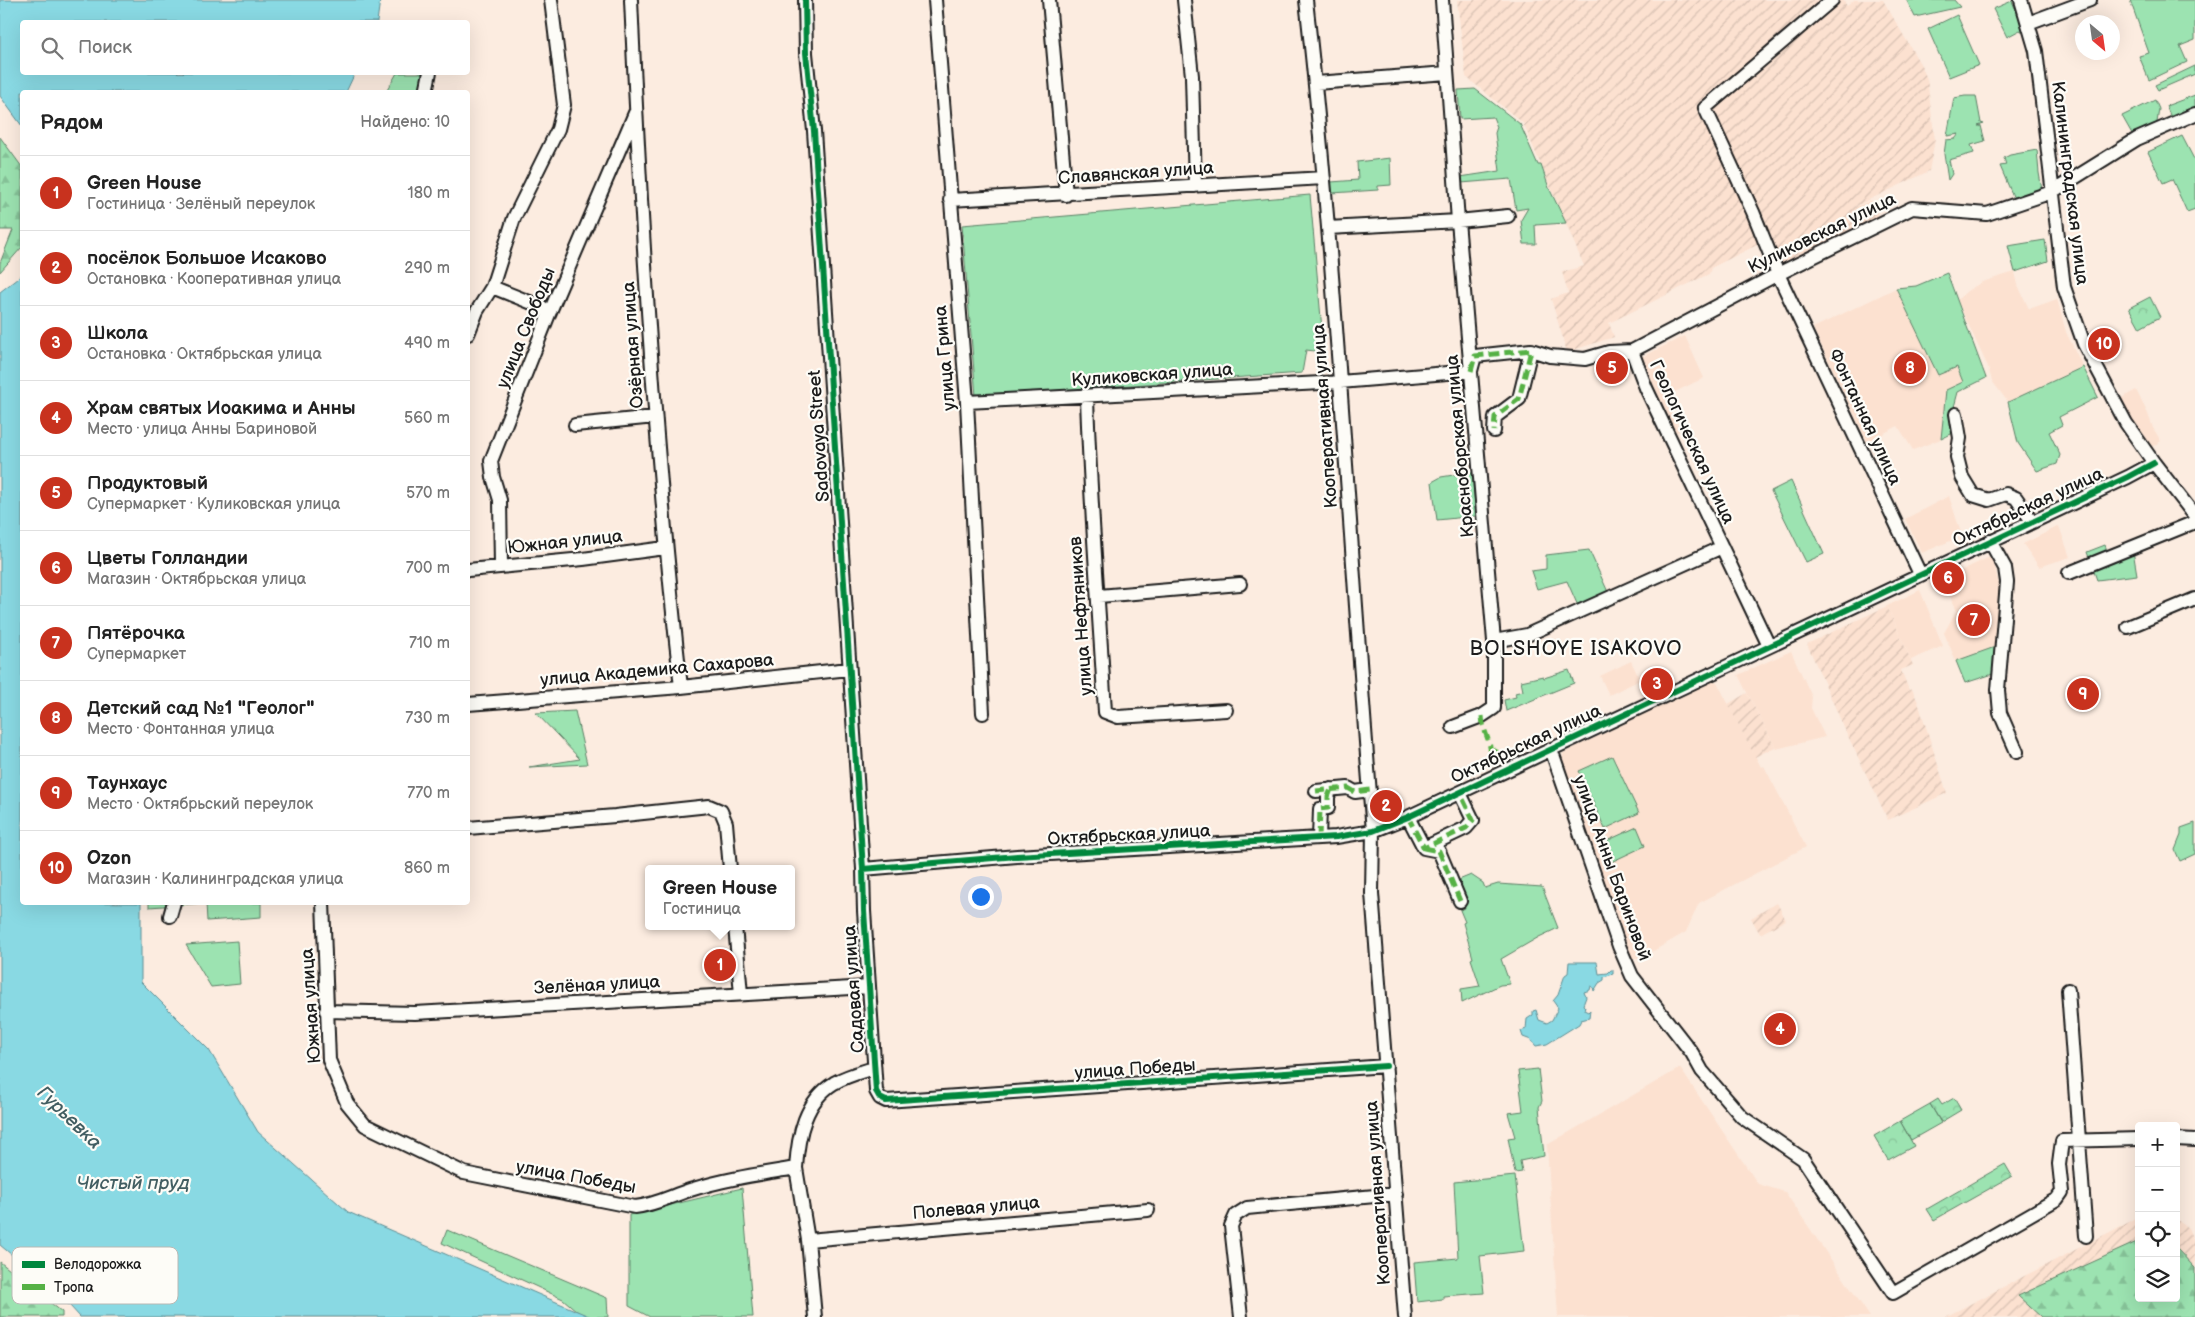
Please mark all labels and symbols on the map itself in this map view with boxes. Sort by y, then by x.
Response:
north arrow [2075,15,2120,60]
street label: Калининградская улица [2047,80,2093,286]
street label: Славянская улица [1057,157,1215,189]
street label: Куликовская улица [1745,188,1900,278]
street label: улица Свободы [492,265,560,391]
street label: Озёрная улица [618,280,648,409]
street label: улица Грина [930,304,960,412]
street label: Кооперативная улица [1308,323,1342,509]
pin: 10 [2088,325,2120,363]
street label: Фонтанная улица [1824,346,1906,489]
pin: 5 [1596,349,1628,387]
pin: 8 [1894,349,1926,387]
street label: Красноборская улица [1442,353,1478,538]
street label: Геологическая улица [1645,357,1739,528]
street label: Куликовская улица [1071,359,1234,391]
street label: Sadovaya Street [804,369,834,503]
street label: Октябрьская улица [1950,463,2107,551]
street label: Южная улица [506,525,624,558]
street label: улица Нефтяников [1065,535,1097,696]
pin: 6 [1932,559,1964,597]
pin: 7 [1958,601,1990,639]
district label: BOLSHOYE ISAKOVO [1470,637,1682,661]
street label: улица Академика Сахарова [539,649,775,691]
pin: 3 [1641,665,1673,703]
pin: 9 [2067,675,2099,713]
street label: Октябрьская улица [1448,700,1605,788]
street label: улица Анны Бариновой [1569,772,1655,964]
pin: 2 [1370,787,1402,825]
street label: Октябрьская улица [1047,820,1211,850]
your location [968,884,994,910]
street label: Садовая улица [839,924,869,1054]
pin: 1 [704,946,736,984]
street label: Южная улица [296,947,326,1064]
street label: Зелёная улица [533,971,661,999]
pin: 4 [1764,1010,1796,1048]
street label: улица Победы [1074,1054,1196,1084]
water label: Гурьевка [32,1082,106,1154]
street label: Кооперативная улица [1361,1100,1395,1286]
street label: улица Победы [514,1156,638,1198]
water label: Чистый пруд [76,1172,190,1195]
street label: Полевая улица [911,1192,1041,1224]
legend [12,1247,178,1304]
text: Велодорожка [54,1256,142,1273]
text: Тропа [54,1279,94,1296]

